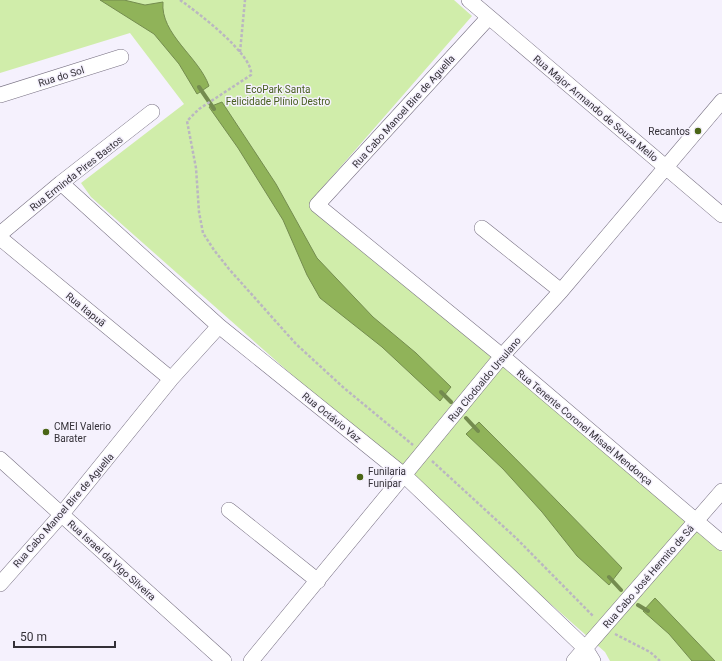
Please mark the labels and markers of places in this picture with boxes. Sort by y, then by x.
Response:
place label: Recantos [648,126,690,137]
marker: Recantos [693,126,703,136]
place label: CMEI Valerio Barater [54,421,111,444]
marker: CMEI Valerio Barater [41,427,51,437]
place label: Funilaria Funipar [368,466,406,489]
marker: Funilaria Funipar [355,472,365,482]

